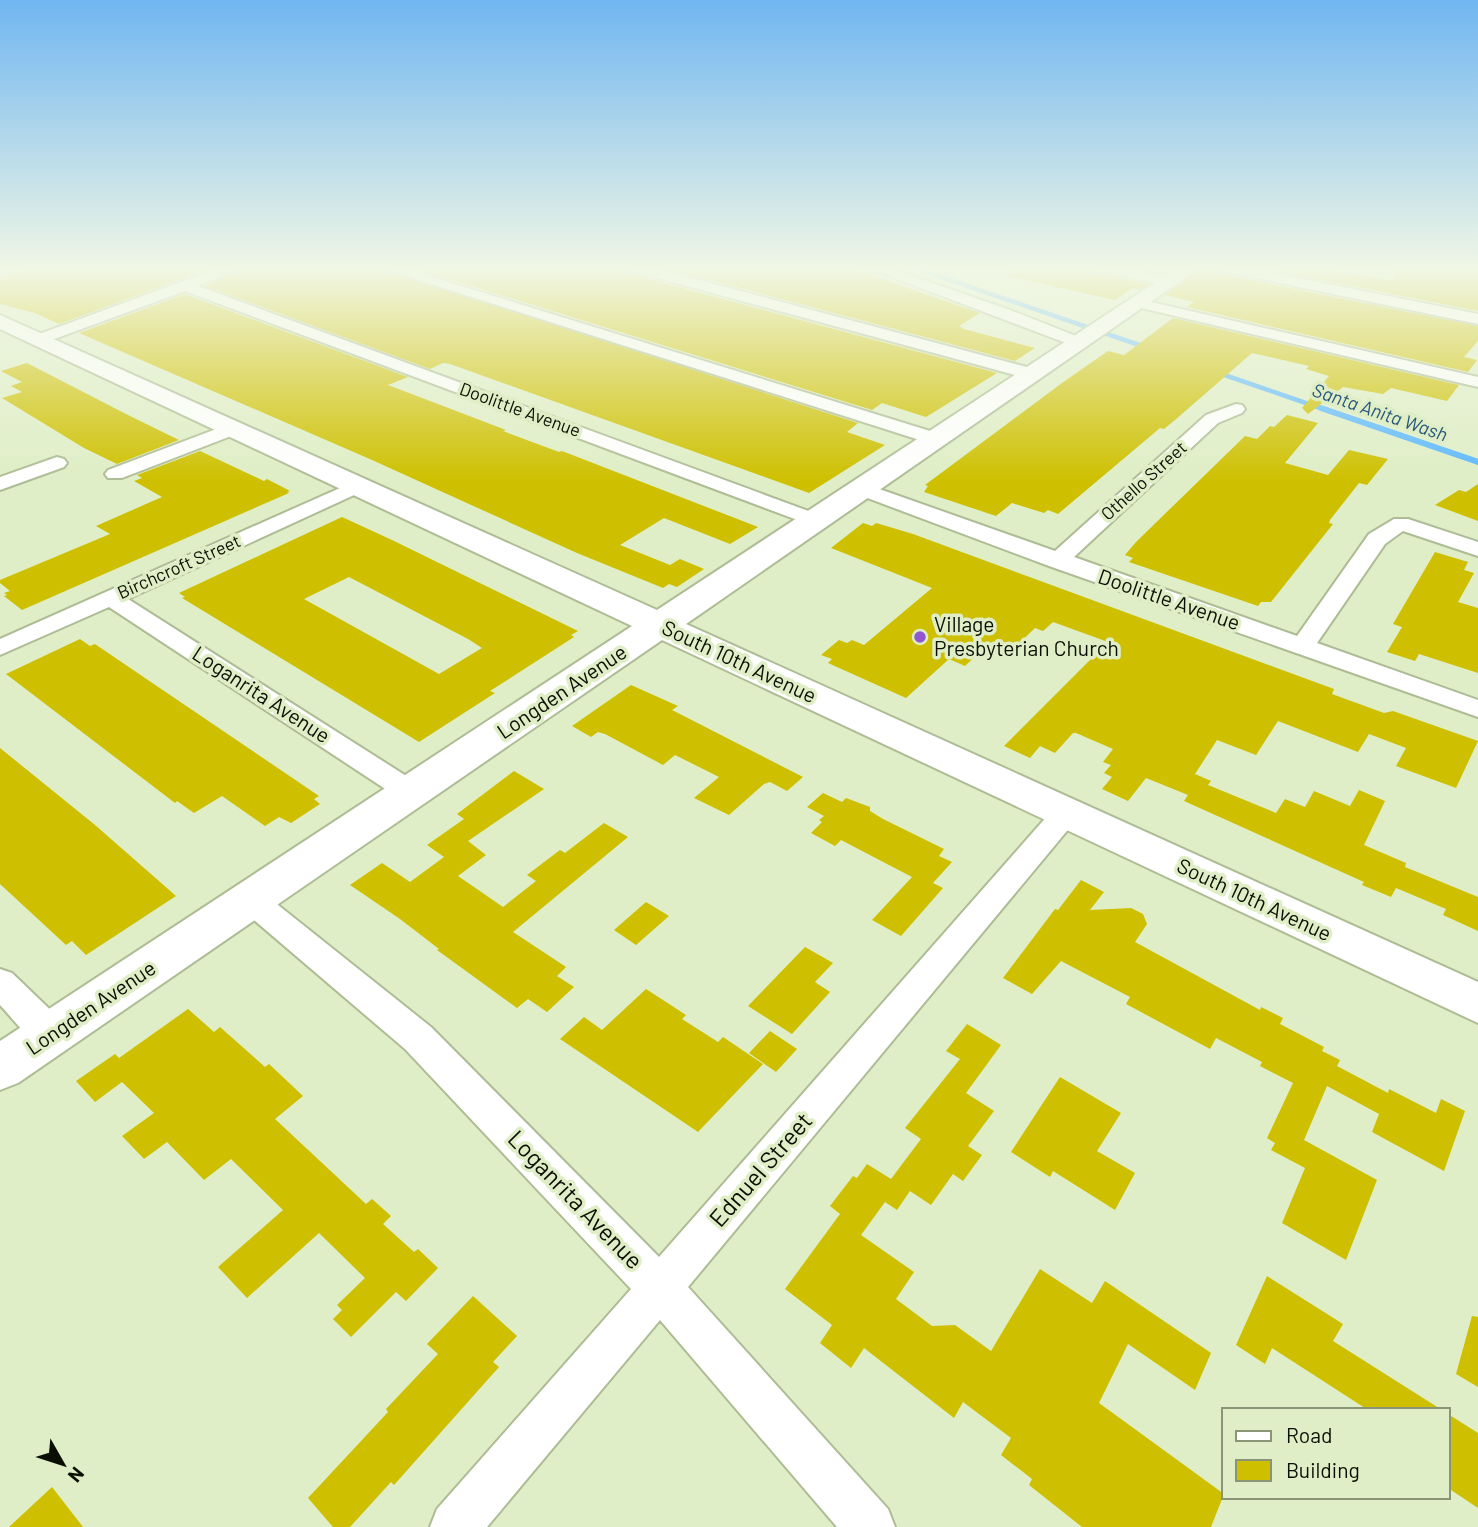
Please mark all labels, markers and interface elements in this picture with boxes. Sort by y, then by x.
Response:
street label: Doolittle Avenue [457,377,584,441]
water label: Santa Anita Wash [1310,378,1451,445]
street label: Othello Street [1096,436,1191,524]
street label: Birchcroft Street [114,529,244,603]
street label: Doolittle Avenue [1095,563,1244,635]
place label: Village Presbyterian Church [934,611,1119,660]
street label: South 10th Avenue [659,614,821,707]
marker: Village Presbyterian Church [912,629,928,645]
street label: Longden Avenue [492,638,631,743]
street label: Loganrita Avenue [188,640,335,748]
street label: South 10th Avenue [1174,852,1336,945]
street label: Longden Avenue [21,954,160,1059]
street label: Ednuel Street [702,1106,817,1232]
street label: Loganrita Avenue [503,1124,650,1274]
legend [1222,1408,1450,1499]
text: Road [1286,1422,1332,1447]
north arrow [28,1429,98,1499]
text: Building [1286,1457,1360,1482]
text: N [64,1463,90,1487]

